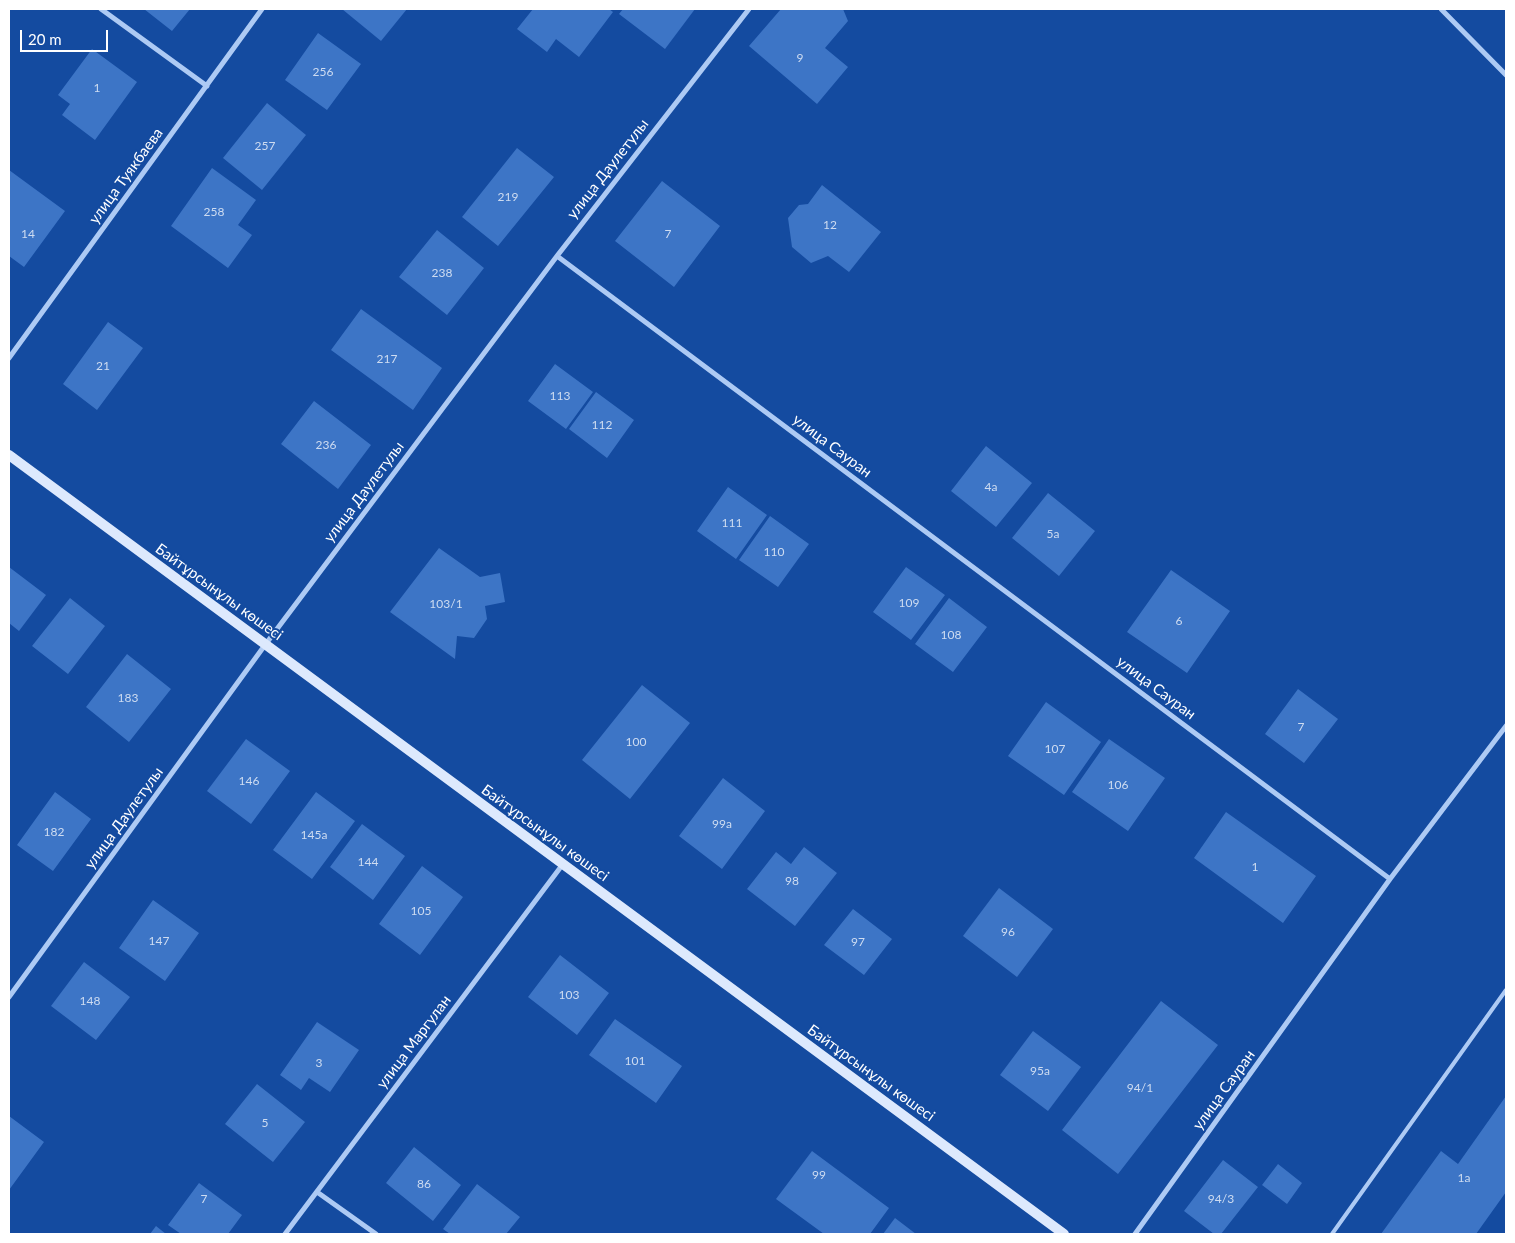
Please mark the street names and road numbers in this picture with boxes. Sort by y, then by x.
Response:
street label: улица Даулетулы [563,116,653,222]
street label: улица Туякбаева [85,125,167,227]
street label: улица Сауран [789,410,875,482]
street label: улица Даулетулы [320,438,408,546]
street label: Байтұрсынұлы көшесі [152,540,286,644]
street label: улица Сауран [1113,652,1199,724]
street label: улица Даулетулы [81,763,167,873]
street label: Байтұрсынұлы көшесі [478,781,612,885]
street label: улица Маргулан [373,992,455,1092]
street label: Байтұрсынұлы көшесі [804,1021,938,1125]
street label: улица Сауран [1189,1047,1259,1133]

